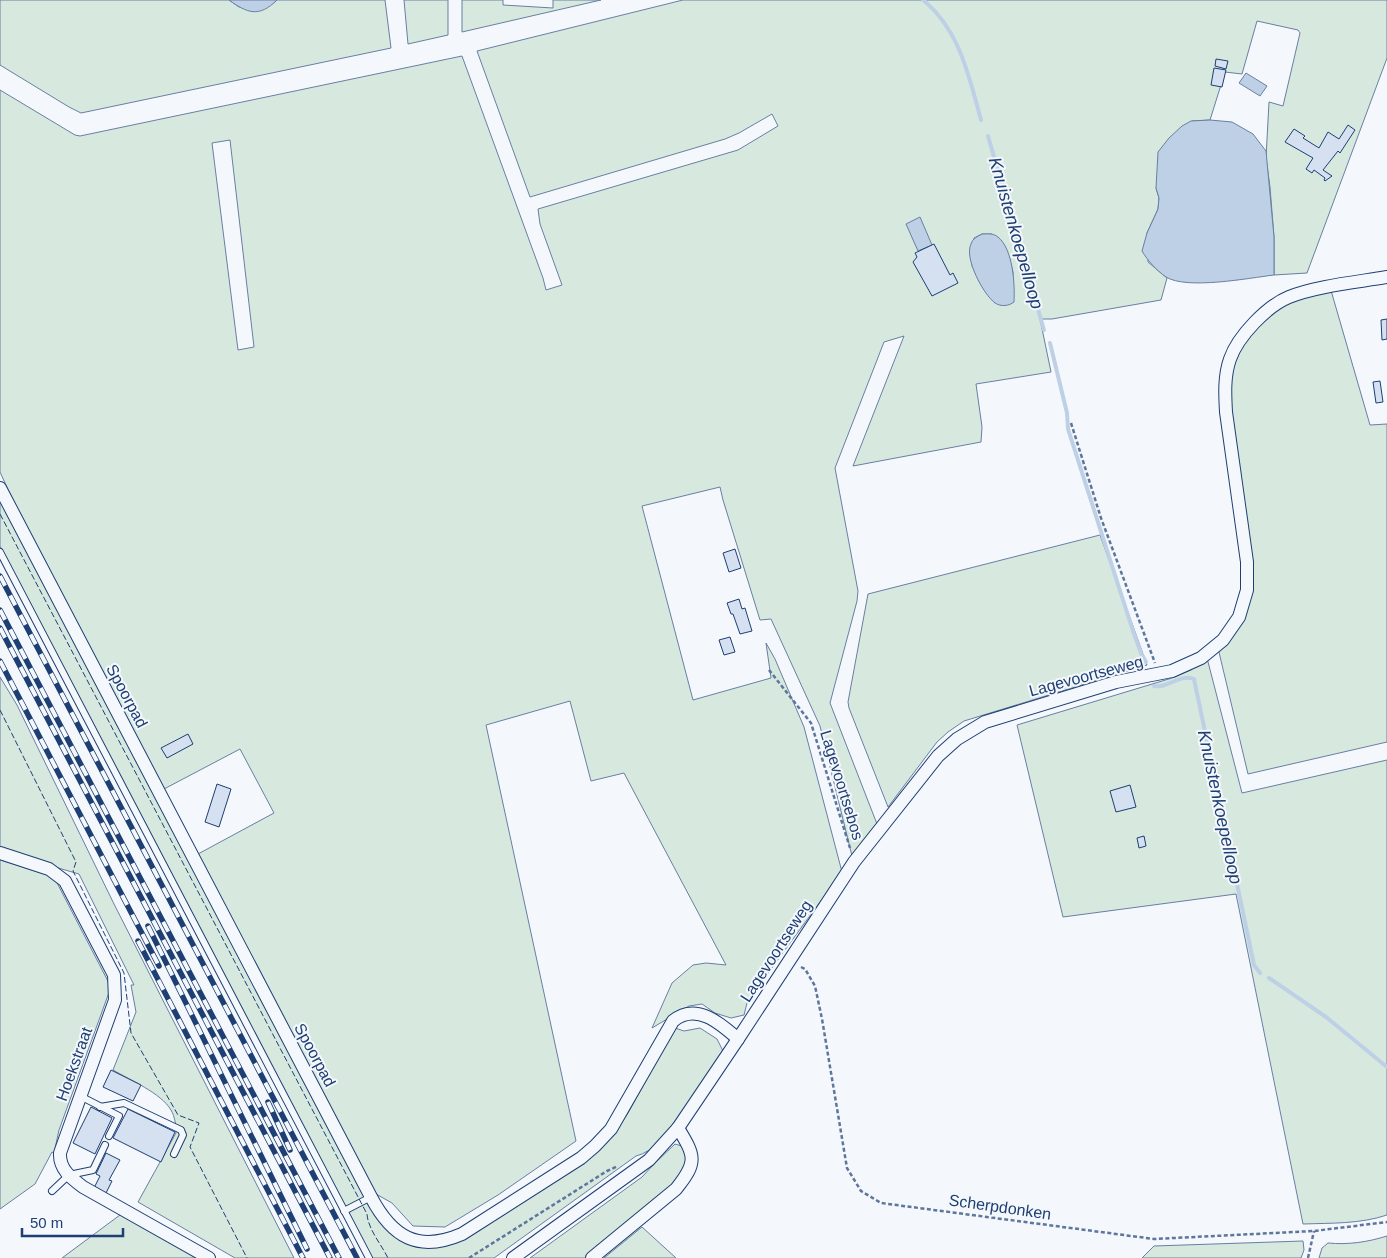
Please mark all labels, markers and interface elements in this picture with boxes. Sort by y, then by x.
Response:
water label: Knuistenkoepelloop [985,155,1047,311]
street label: Lagevoortseweg [1027,653,1145,699]
street label: Spoorpad [103,661,151,731]
street label: Lagevoortsebos [817,728,867,842]
water label: Knuistenkoepelloop [1194,728,1246,886]
street label: Lagevoortseweg [737,897,815,1005]
street label: Spoorpad [291,1020,339,1090]
street label: Hoekstraat [53,1024,95,1103]
street label: Scherpdonken [948,1191,1052,1223]
scale bar [22,1206,124,1238]
text: 50 m [30,1214,63,1231]

